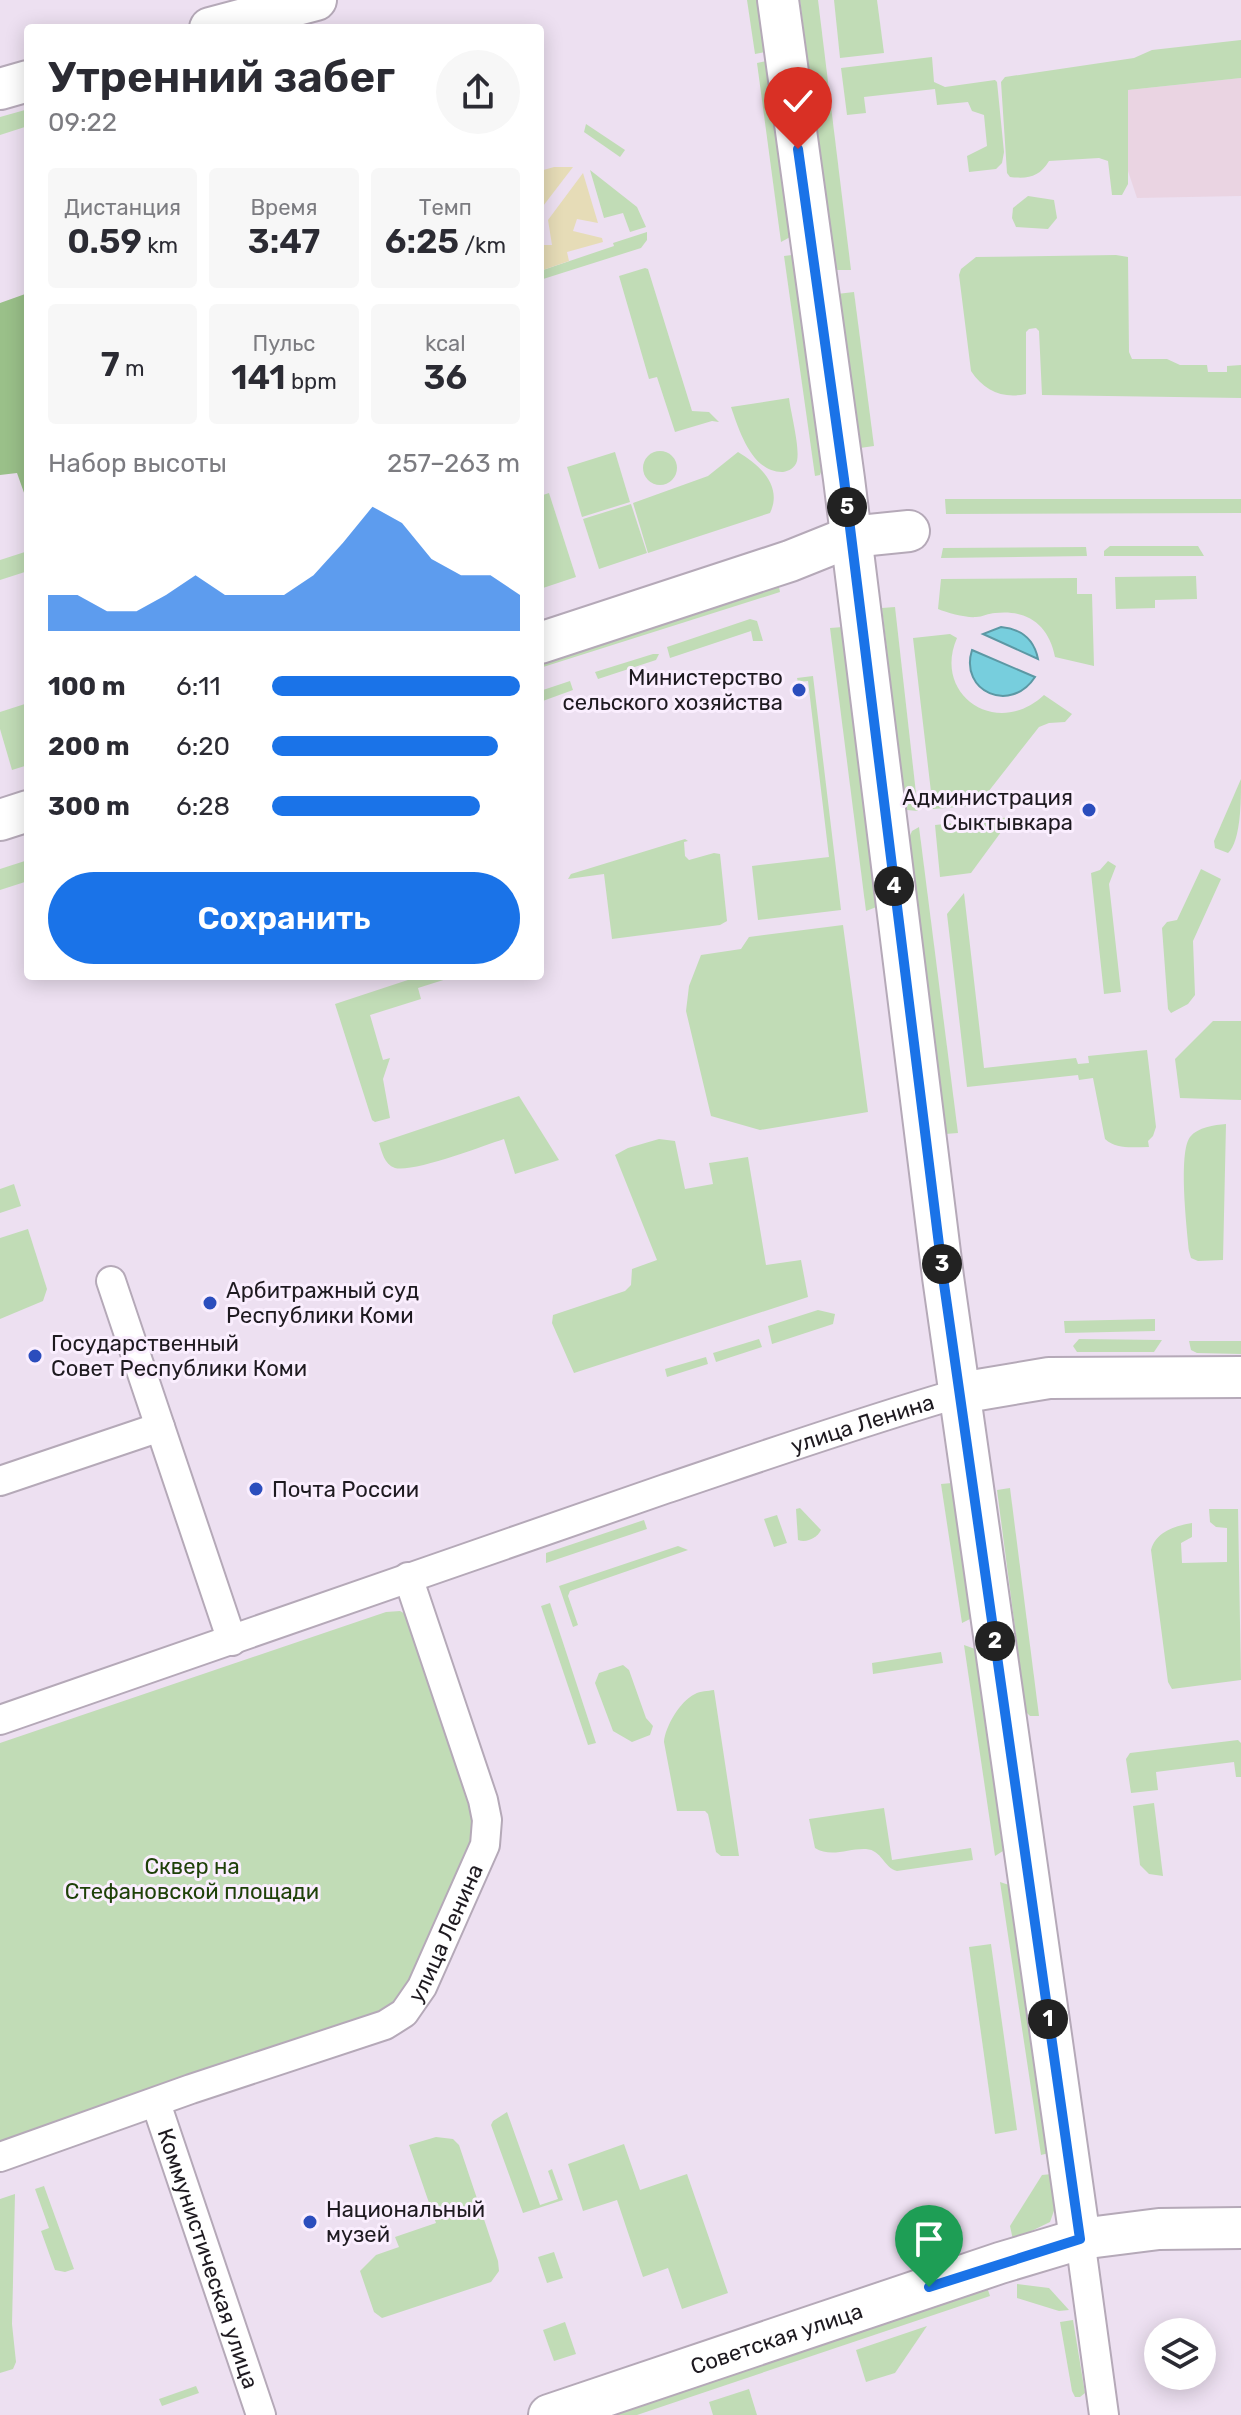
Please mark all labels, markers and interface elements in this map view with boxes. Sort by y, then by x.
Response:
button: share [436,50,520,134]
text: Утренний забег [48,51,395,103]
pin [764,67,832,149]
icon: check [776,79,820,123]
text: 09:22 [48,107,117,138]
text: Дистанция [64,194,181,221]
text: Время [250,194,318,221]
text: Темп [419,194,472,221]
text: 0.59 [67,221,142,262]
text: 3:47 [248,221,320,262]
text: 6:25 [385,221,459,262]
text: km [142,232,178,259]
text: /km [459,232,506,259]
text: Пульс [252,330,316,357]
text: kcal [425,330,466,357]
text: 7 [101,344,120,385]
text: m [120,355,145,382]
text: 141 [231,357,286,398]
text: 36 [424,357,467,398]
text: bpm [286,368,337,395]
text: Набор высоты [48,448,227,479]
text: 257–263 m [387,448,520,479]
pin: 5 [827,487,867,527]
text: 5 [840,493,854,520]
place label: Министерство сельского хозяйства [563,664,783,716]
text: 100 m [48,671,126,702]
text: 6:11 [176,671,221,702]
marker: Министерство сельского хозяйства [790,681,808,699]
text: 200 m [48,731,130,762]
text: 6:20 [176,731,230,762]
place label: Администрация Сыктывкара [902,784,1073,836]
text: 300 m [48,791,130,822]
text: 6:28 [176,791,230,822]
marker: Администрация Сыктывкара [1080,801,1098,819]
pin: 4 [874,866,914,906]
button: Сохранить [48,872,520,964]
text: 4 [886,872,902,899]
pin: 3 [922,1244,962,1284]
text: 3 [935,1250,949,1277]
place label: Арбитражный суд Республики Коми [226,1277,419,1329]
marker: Арбитражный суд Республики Коми [201,1294,219,1312]
place label: Государственный Совет Республики Коми [51,1330,307,1382]
marker: Государственный Совет Республики Коми [26,1347,44,1365]
street label: улица Ленина [787,1388,937,1459]
place label: Почта России [272,1476,419,1503]
marker: Почта России [247,1480,265,1498]
pin: 2 [975,1621,1015,1661]
text: 2 [988,1627,1002,1654]
park label: Сквер на Стефановской площади [65,1853,319,1905]
street label: улица Ленина [402,1860,488,2008]
pin: 1 [1028,1999,1068,2039]
text: 1 [1043,2005,1053,2032]
street label: Коммунистическая улица [152,2125,265,2392]
place label: Национальный музей [326,2196,485,2248]
pin [895,2205,963,2287]
marker: Национальный музей [301,2213,319,2231]
icon: arrive [907,2217,951,2261]
street label: Советская улица [687,2297,866,2380]
map controls [1144,2318,1216,2390]
button: layers [1144,2318,1216,2390]

